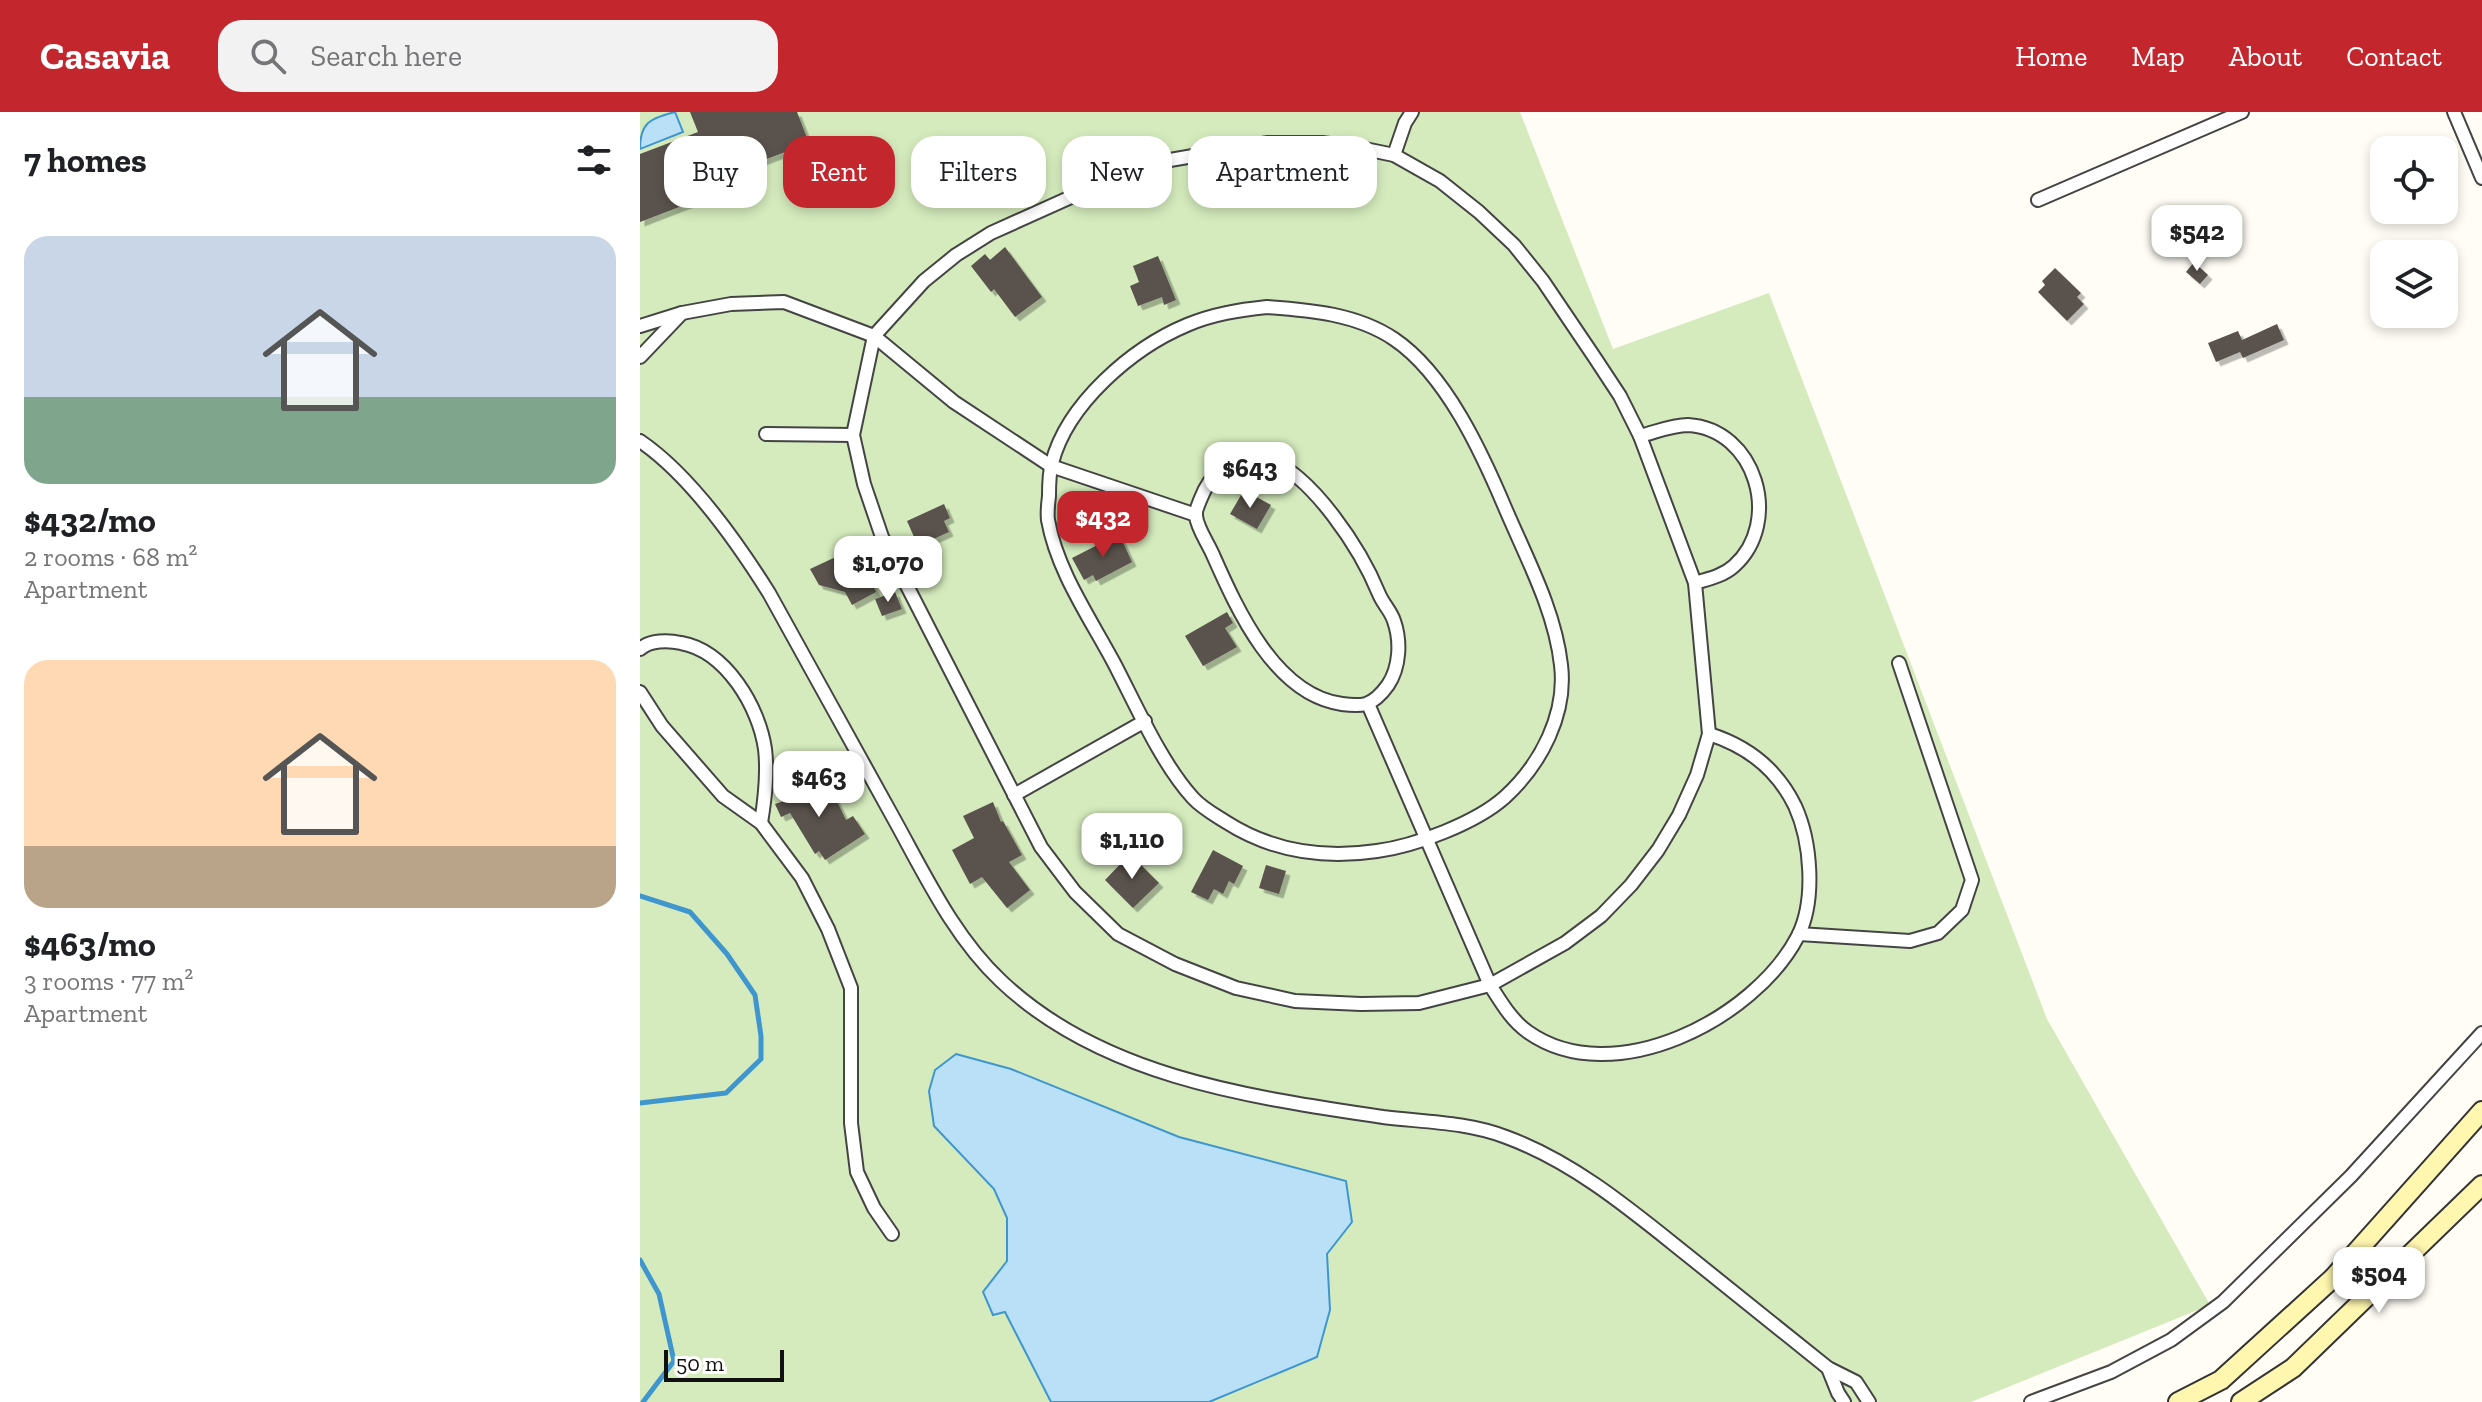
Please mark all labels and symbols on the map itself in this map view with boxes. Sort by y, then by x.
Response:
pin: $542 [2150,205,2244,273]
pin: $643 [1203,442,1297,510]
pin: $432 [1056,491,1150,559]
pin: $1,070 [823,536,953,604]
pin: $463 [772,751,866,819]
pin: $1,110 [1067,813,1197,881]
pin: $504 [2332,1247,2426,1315]
scale bar [664,1346,784,1382]

